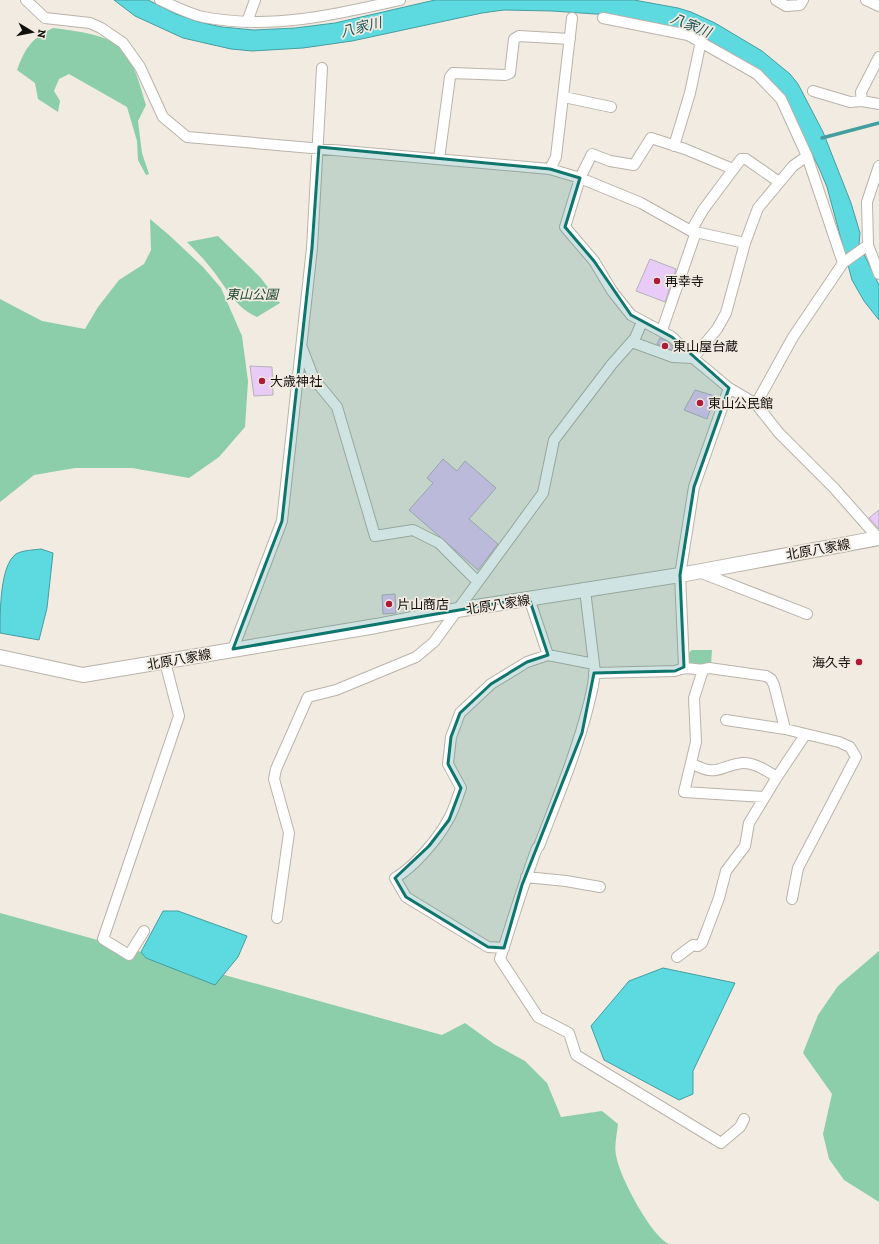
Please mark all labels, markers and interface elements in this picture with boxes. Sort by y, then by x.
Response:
water label: 八家川 [668,10,715,42]
north arrow [12,12,52,52]
water label: 八家川 [339,14,385,41]
text: N [34,28,48,40]
place label: 再幸寺 [665,274,704,289]
marker: 再幸寺 [652,276,662,286]
park label: 東山公園 [226,287,280,302]
place label: 東山屋台蔵 [673,339,738,354]
marker: 東山屋台蔵 [660,341,670,351]
place label: 大歳神社 [270,374,322,389]
marker: 大歳神社 [257,376,267,386]
place label: 東山公民館 [708,396,773,411]
marker: 東山公民館 [695,398,705,408]
street label: 北原八家線 [785,536,851,563]
street label: 北原八家線 [465,592,531,617]
place label: 片山商店 [397,597,449,612]
marker: 片山商店 [384,599,394,609]
street label: 北原八家線 [146,646,212,673]
place label: 海久寺 [812,655,851,670]
marker: 海久寺 [854,657,864,667]

